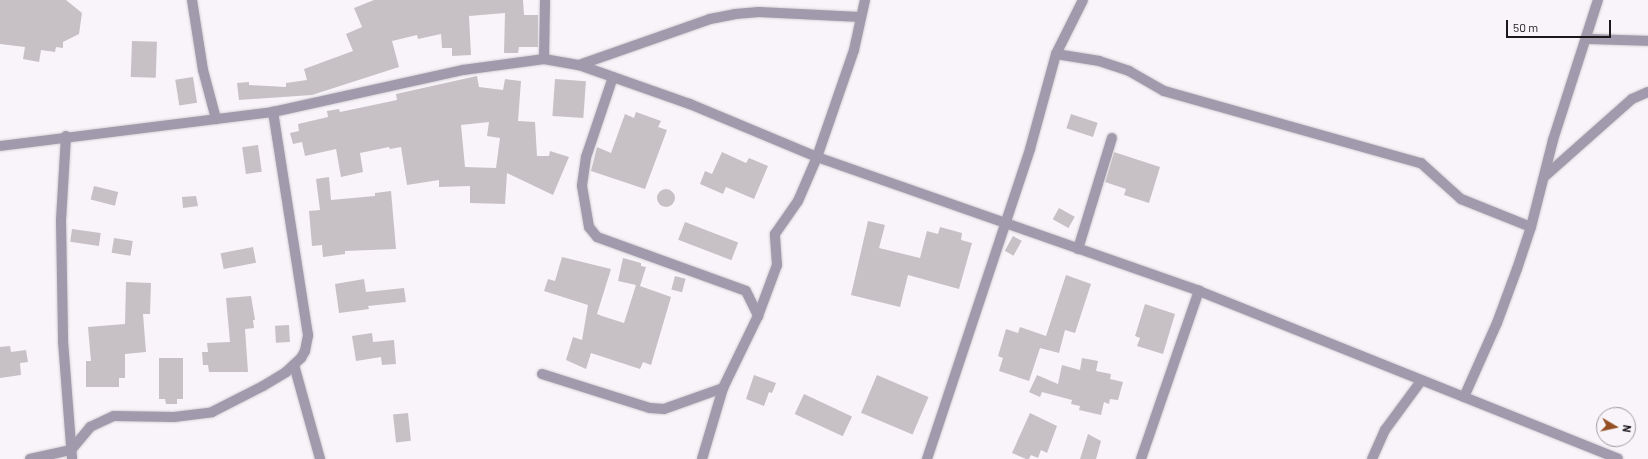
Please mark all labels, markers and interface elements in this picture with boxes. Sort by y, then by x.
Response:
scale bar [1508,12,1613,38]
text: 50 m [1513,20,1538,34]
north arrow [1596,407,1636,447]
text: N [1620,424,1634,433]

